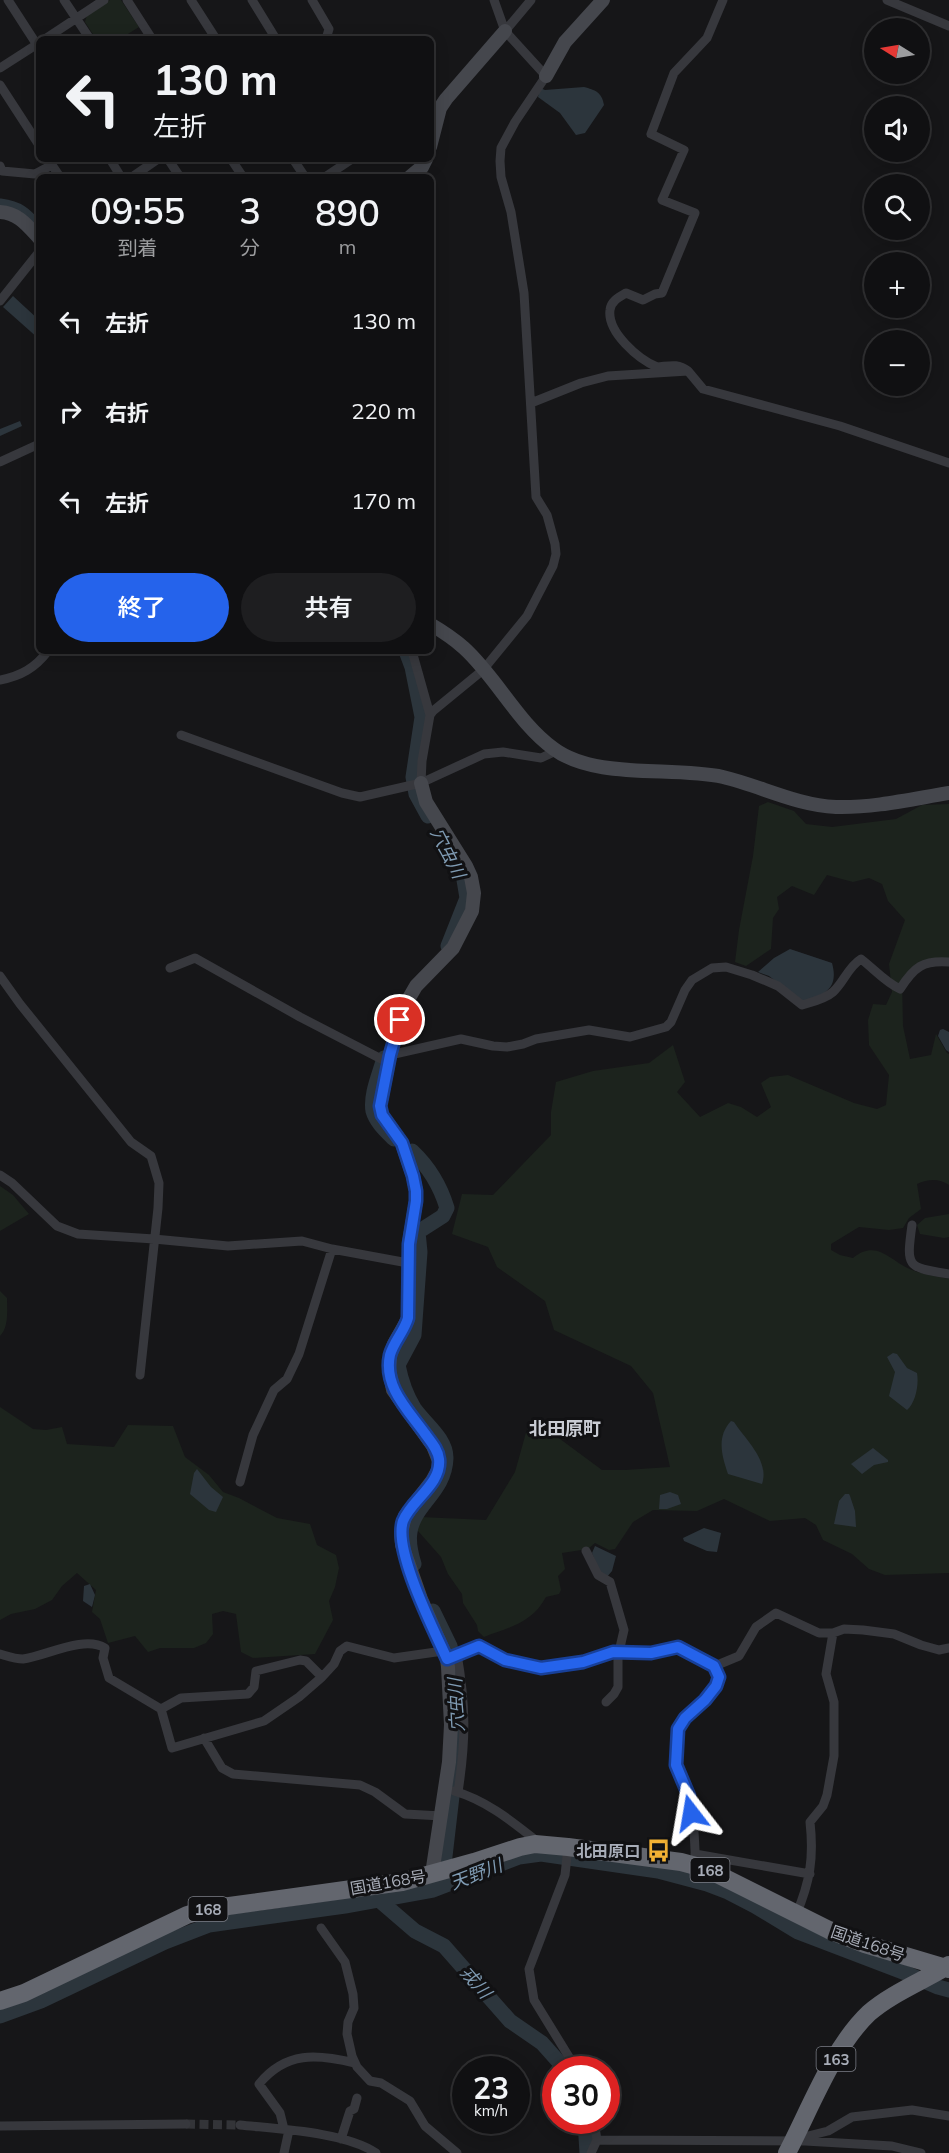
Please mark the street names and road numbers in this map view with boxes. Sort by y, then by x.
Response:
road number: 168 [690,1858,730,1882]
street label: 国道168号 [348,1865,428,1899]
road number: 168 [188,1897,228,1921]
street label: 国道168号 [828,1921,908,1965]
road number: 163 [816,2047,856,2071]

